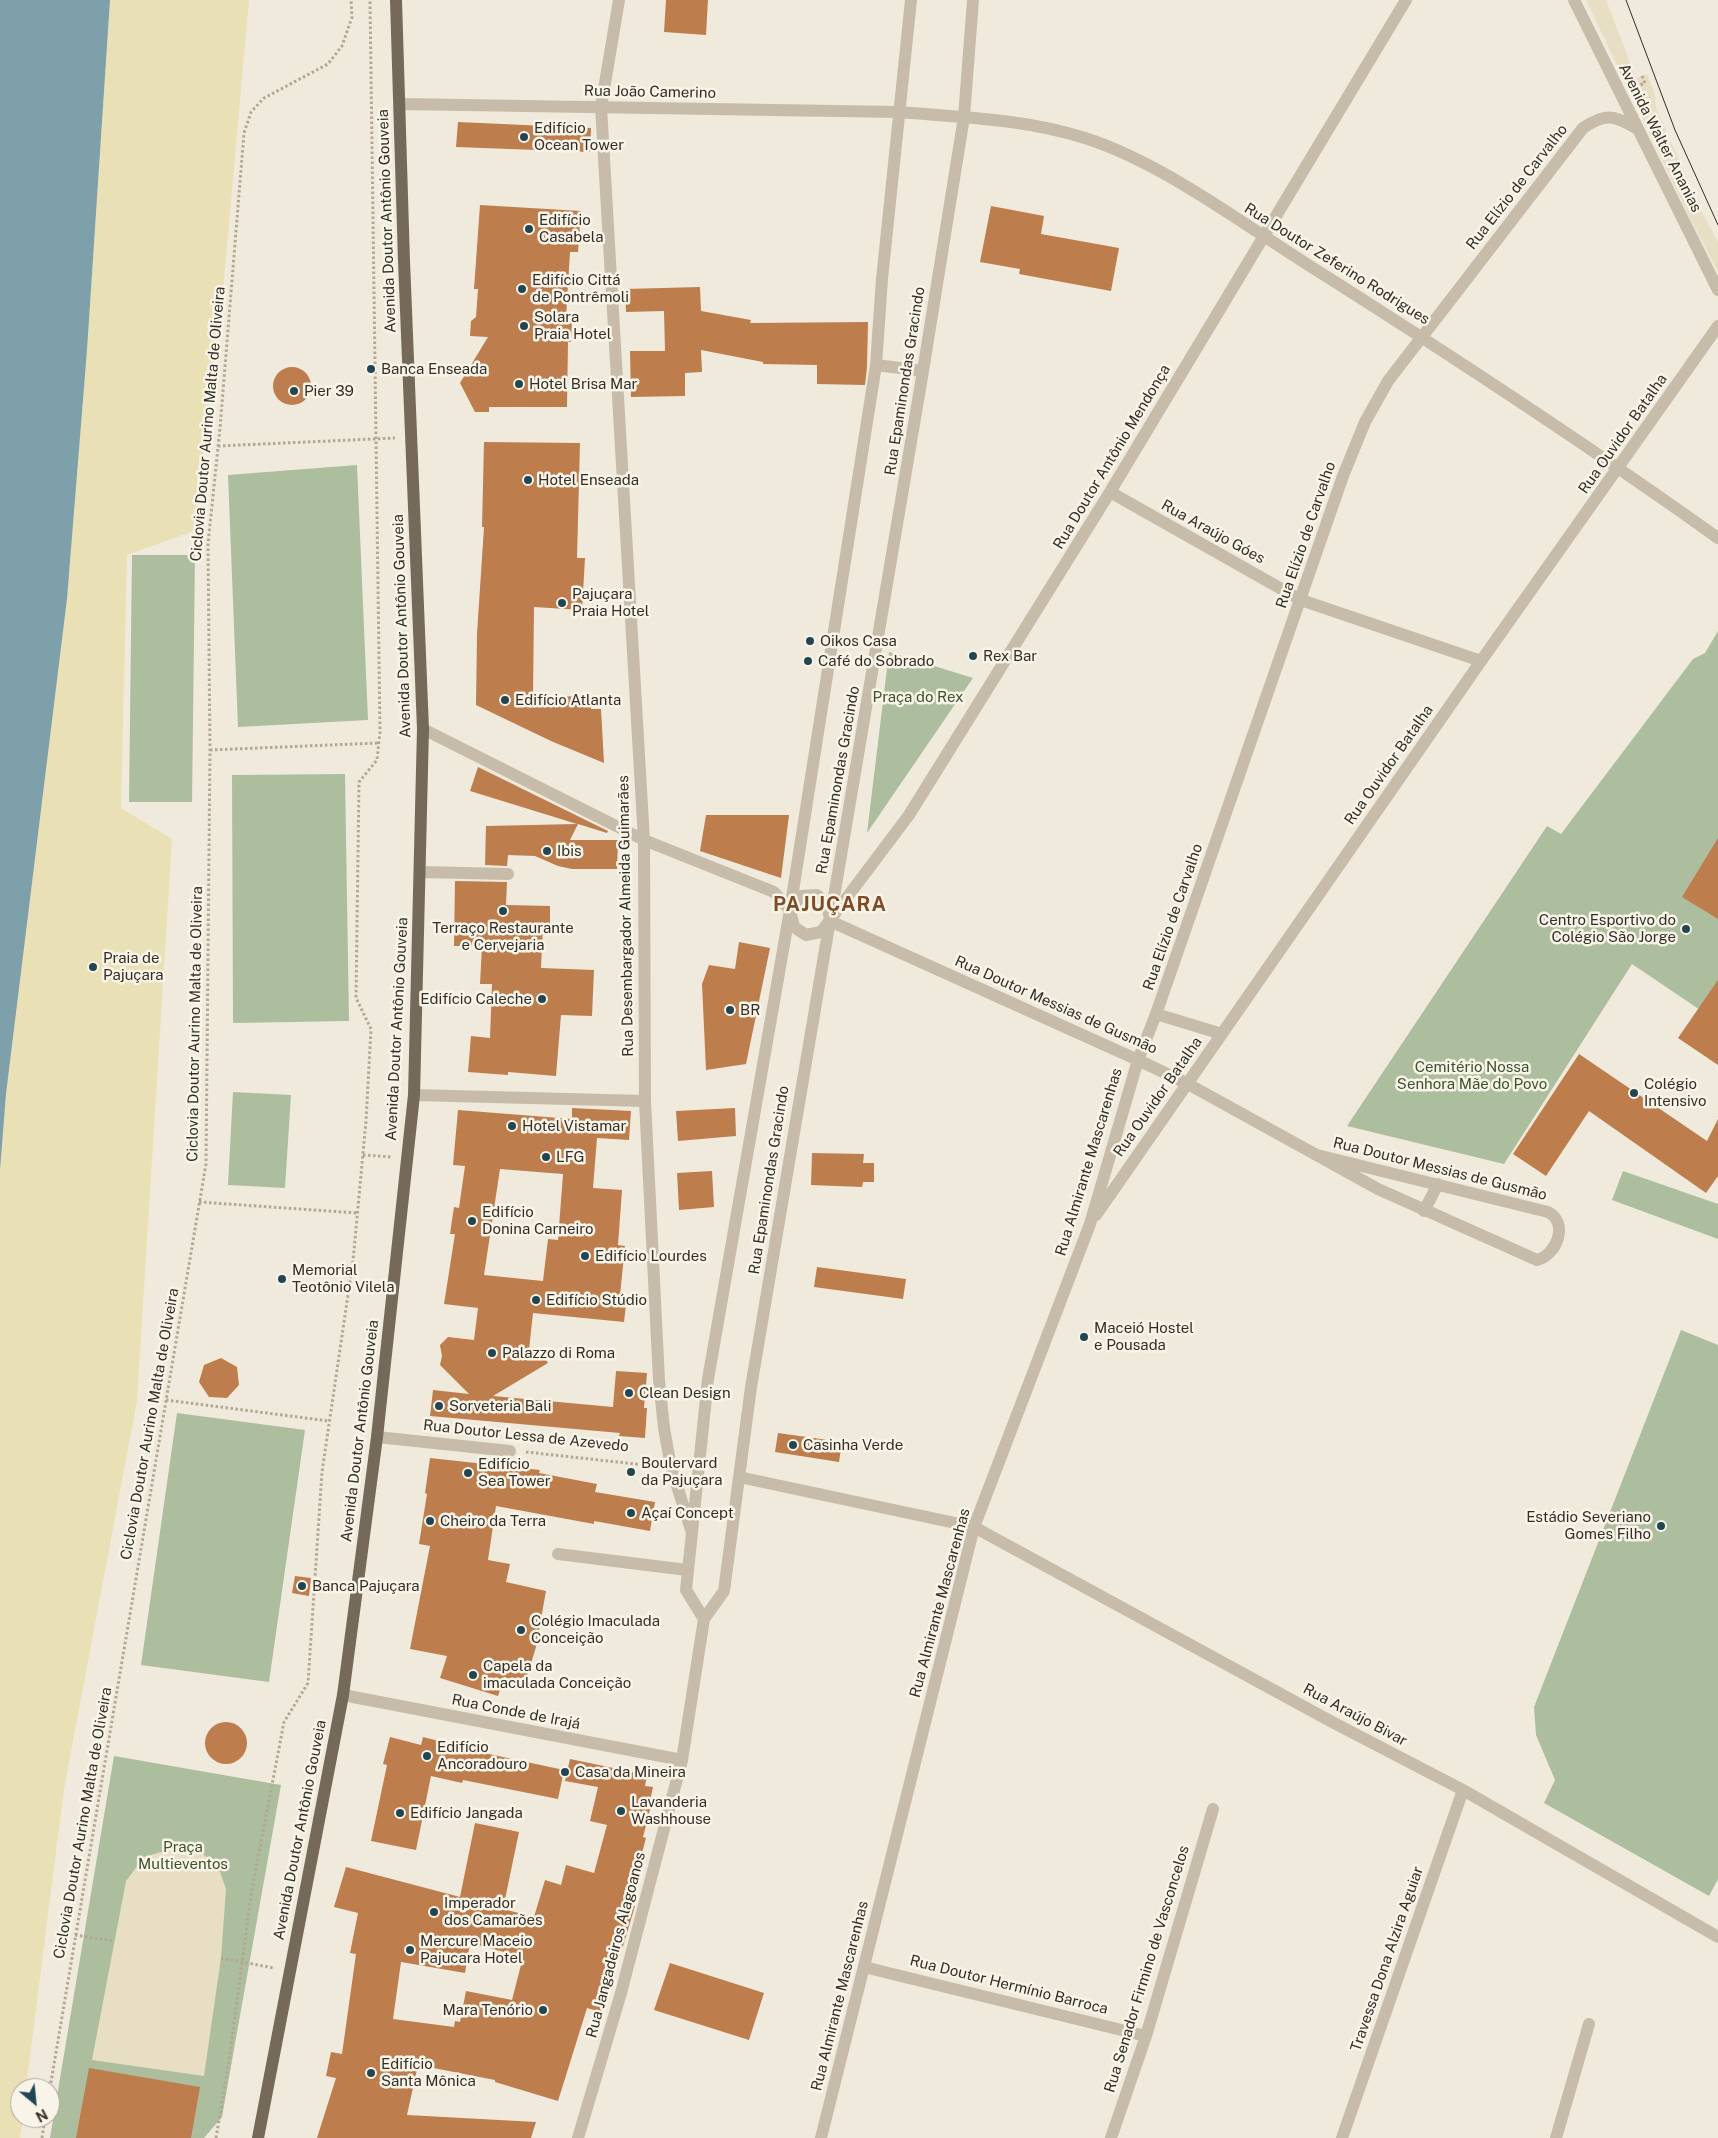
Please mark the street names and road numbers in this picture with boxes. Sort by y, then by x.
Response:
street label: Avenida Walter Ananias [1615,61,1705,215]
street label: Rua João Camerino [584,82,716,102]
street label: Avenida Doutor Antônio Gouveia [374,109,400,333]
street label: Rua Elízio de Carvalho [1463,121,1571,253]
street label: Rua Doutor Zeferino Rodrigues [1241,199,1433,329]
street label: Rua Epaminondas Gracindo [881,285,929,477]
street label: Ciclovia Doutor Aurino Malta de Oliveira [187,286,229,562]
street label: Rua Doutor Antônio Mendonça [1050,361,1174,553]
street label: Rua Ouvidor Batalha [1575,371,1671,497]
street label: Rua Elízio de Carvalho [1272,459,1340,611]
street label: Rua Araújo Góes [1158,496,1268,568]
street label: Avenida Doutor Antônio Gouveia [389,514,415,738]
street label: Rua Epaminondas Gracindo [813,685,863,875]
street label: Rua Ouvidor Batalha [1341,702,1437,828]
street label: Rua Desembargador Almeida Guimarães [615,775,637,1057]
street label: Rua Elízio de Carvalho [1139,841,1207,993]
street label: Ciclovia Doutor Aurino Malta de Oliveira [184,886,206,1162]
street label: Avenida Doutor Antônio Gouveia [382,917,412,1141]
street label: Rua Doutor Messias de Gusmão [952,952,1160,1058]
street label: Rua Ouvidor Batalha [1110,1034,1206,1160]
street label: Rua Almirante Mascarenhas [1052,1066,1126,1258]
street label: Rua Epaminondas Gracindo [745,1084,793,1276]
street label: Rua Doutor Messias de Gusmão [1331,1134,1549,1204]
street label: Ciclovia Doutor Aurino Malta de Oliveira [117,1287,183,1561]
street label: Avenida Doutor Antônio Gouveia [337,1319,383,1543]
street label: Rua Doutor Lessa de Azevedo [422,1416,630,1456]
street label: Rua Almirante Mascarenhas [906,1506,974,1700]
street label: Rua Araújo Bivar [1300,1680,1410,1750]
street label: Ciclovia Doutor Aurino Malta de Oliveira [50,1686,116,1960]
street label: Rua Conde de Irajá [450,1691,582,1733]
street label: Avenida Doutor Antônio Gouveia [270,1718,330,1942]
street label: Rua Senador Firmino de Vasconcelos [1101,1843,1193,2095]
street label: Rua Jangadeiros Alagoanos [583,1850,649,2040]
street label: Travessa Dona Alzira Aguiar [1347,1864,1427,2054]
street label: Rua Almirante Mascarenhas [808,1899,872,2093]
street label: Rua Doutor Hermínio Barroca [908,1952,1110,2018]

